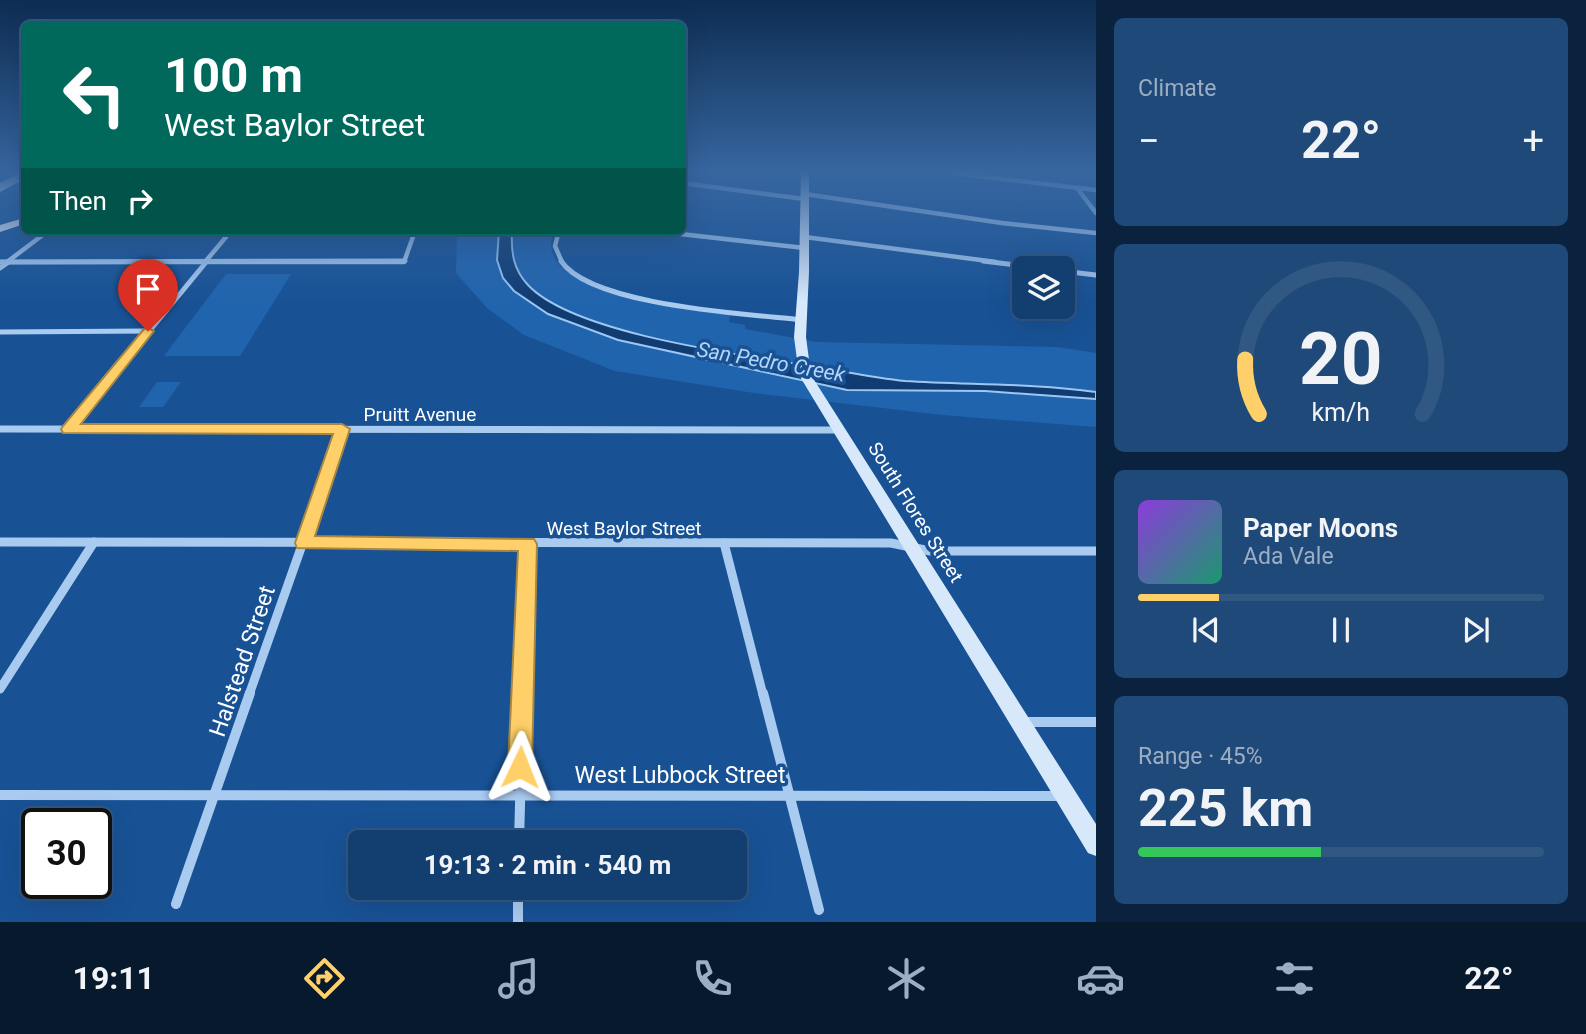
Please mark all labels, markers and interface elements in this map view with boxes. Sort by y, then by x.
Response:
text: 100 m [164,47,303,104]
icon: left [49,49,140,140]
text: Climate [1138,75,1217,102]
text: West Baylor Street [164,106,425,144]
text: 22° [1301,110,1381,171]
text: − [1138,119,1160,163]
text: + [1522,119,1544,163]
icon: right [121,182,159,220]
text: Then [49,186,107,216]
map controls [1012,256,1075,319]
button: layers [1012,256,1075,319]
pin [118,259,178,331]
icon: arrive [129,270,167,308]
text: 20 [1299,316,1383,402]
water label: San Pedro Creek [695,337,848,387]
text: km/h [1312,398,1370,427]
street label: Pruitt Avenue [364,403,476,426]
street label: South Flores Street [863,438,968,587]
text: Paper Moons [1243,513,1398,543]
street label: West Baylor Street [546,517,702,540]
text: Ada Vale [1243,543,1334,570]
street label: Halstead Street [204,582,281,740]
icon: previous [1187,611,1225,649]
icon: pause [1322,611,1360,649]
icon: next [1457,611,1495,649]
position arrow [483,730,557,804]
text: Range · 45% [1138,743,1263,770]
street label: West Lubbock Street [575,762,785,789]
text: 225 km [1138,778,1313,839]
speed limit sign: 30 [21,808,112,899]
text: 19:13 · 2 min · 540 m [424,850,671,880]
icon: directions [300,954,349,1003]
icon: music [494,954,543,1003]
icon: phone [688,954,737,1003]
icon: climate [882,954,931,1003]
icon: car [1076,954,1125,1003]
icon: filters [1270,954,1319,1003]
text: 19:11 [73,959,155,997]
text: 22° [1464,959,1513,997]

